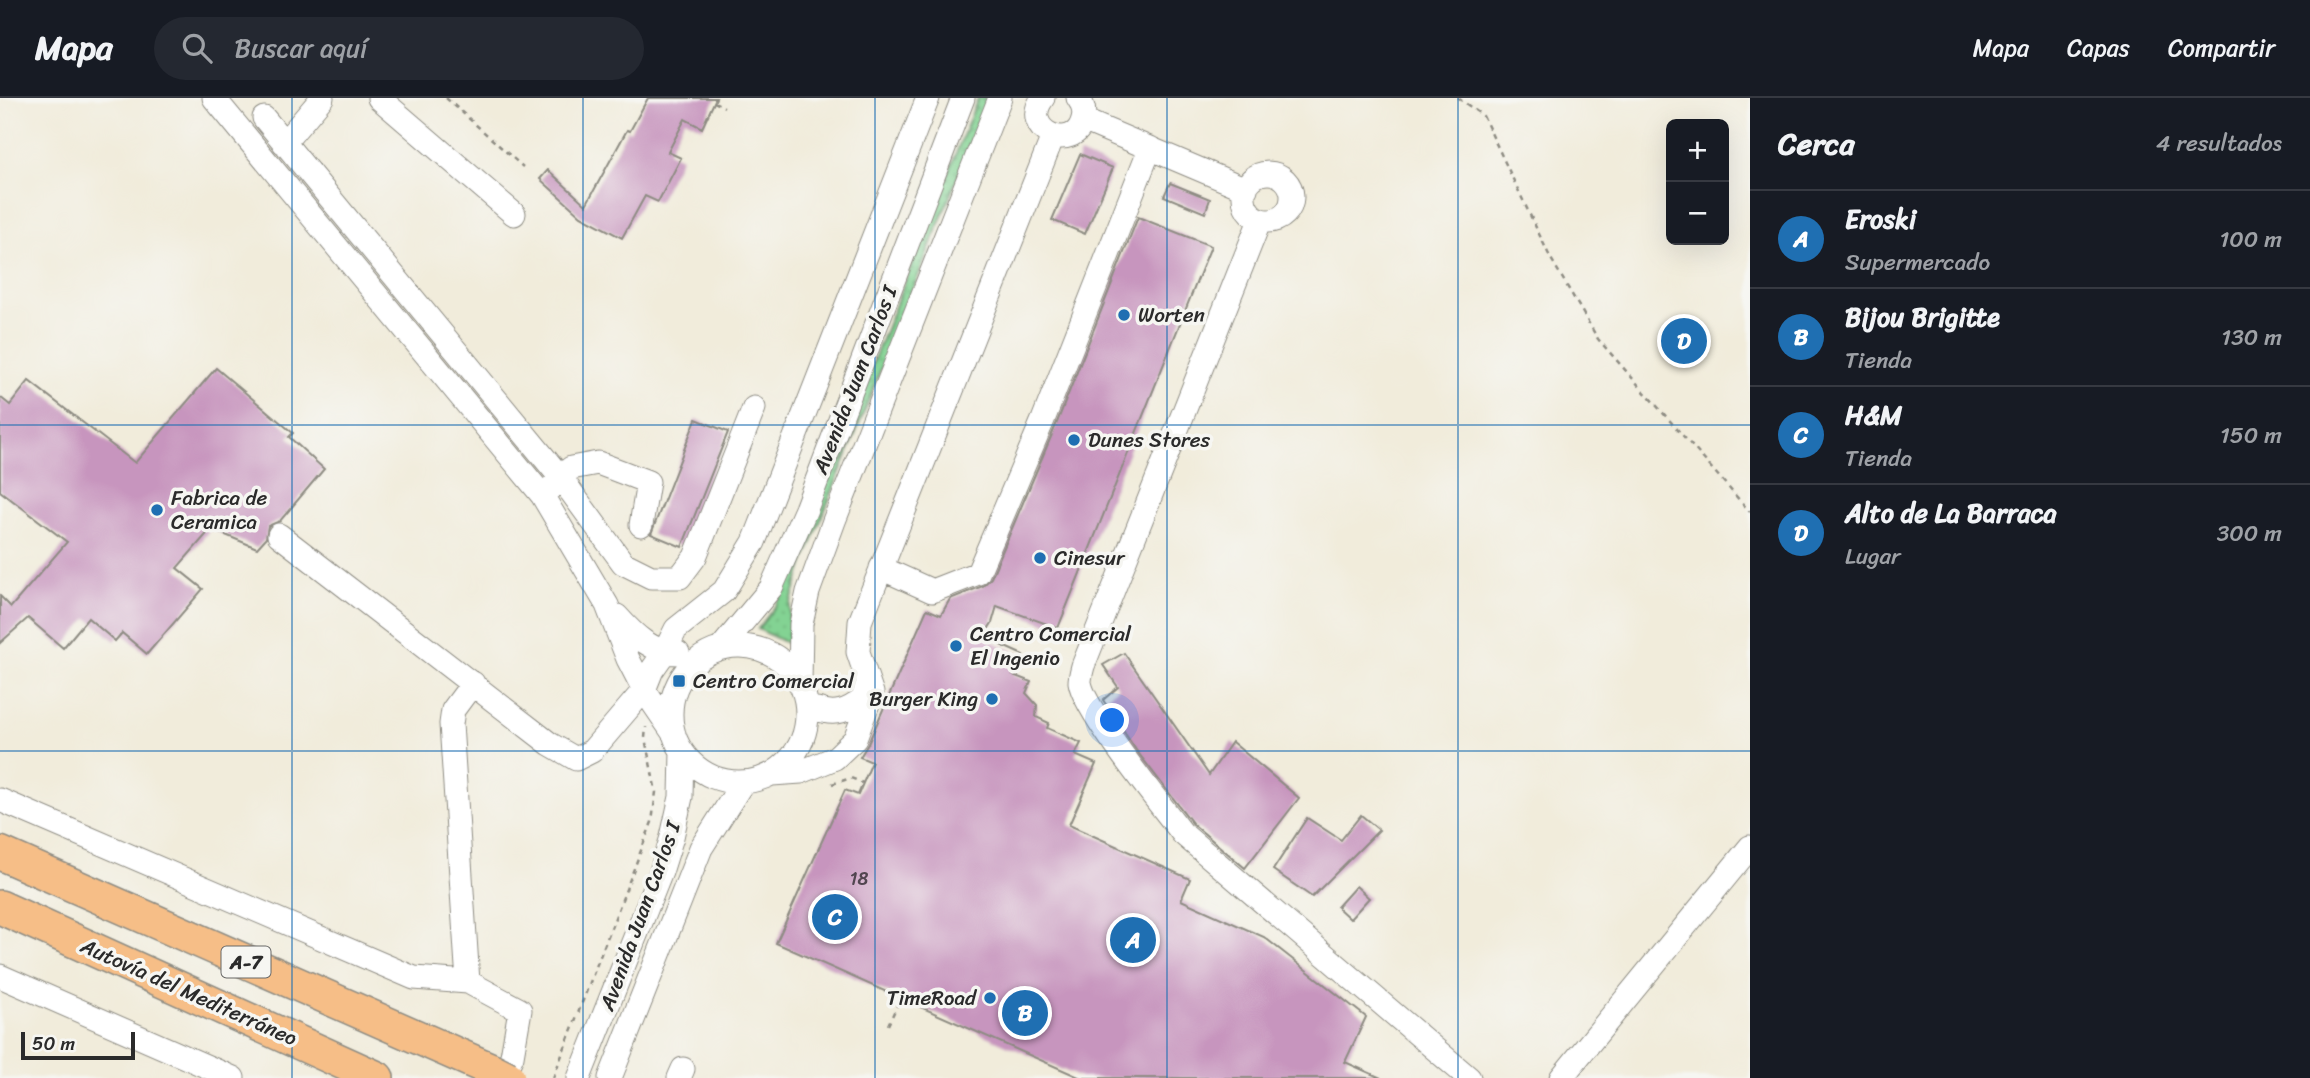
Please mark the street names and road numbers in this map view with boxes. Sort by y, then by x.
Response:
street label: Avenida Juan Carlos I [801,279,909,481]
street label: Avenida Juan Carlos I [588,814,693,1017]
street label: Autovía del Mediterráneo [73,927,304,1057]
road number: A-7 [222,946,270,978]

